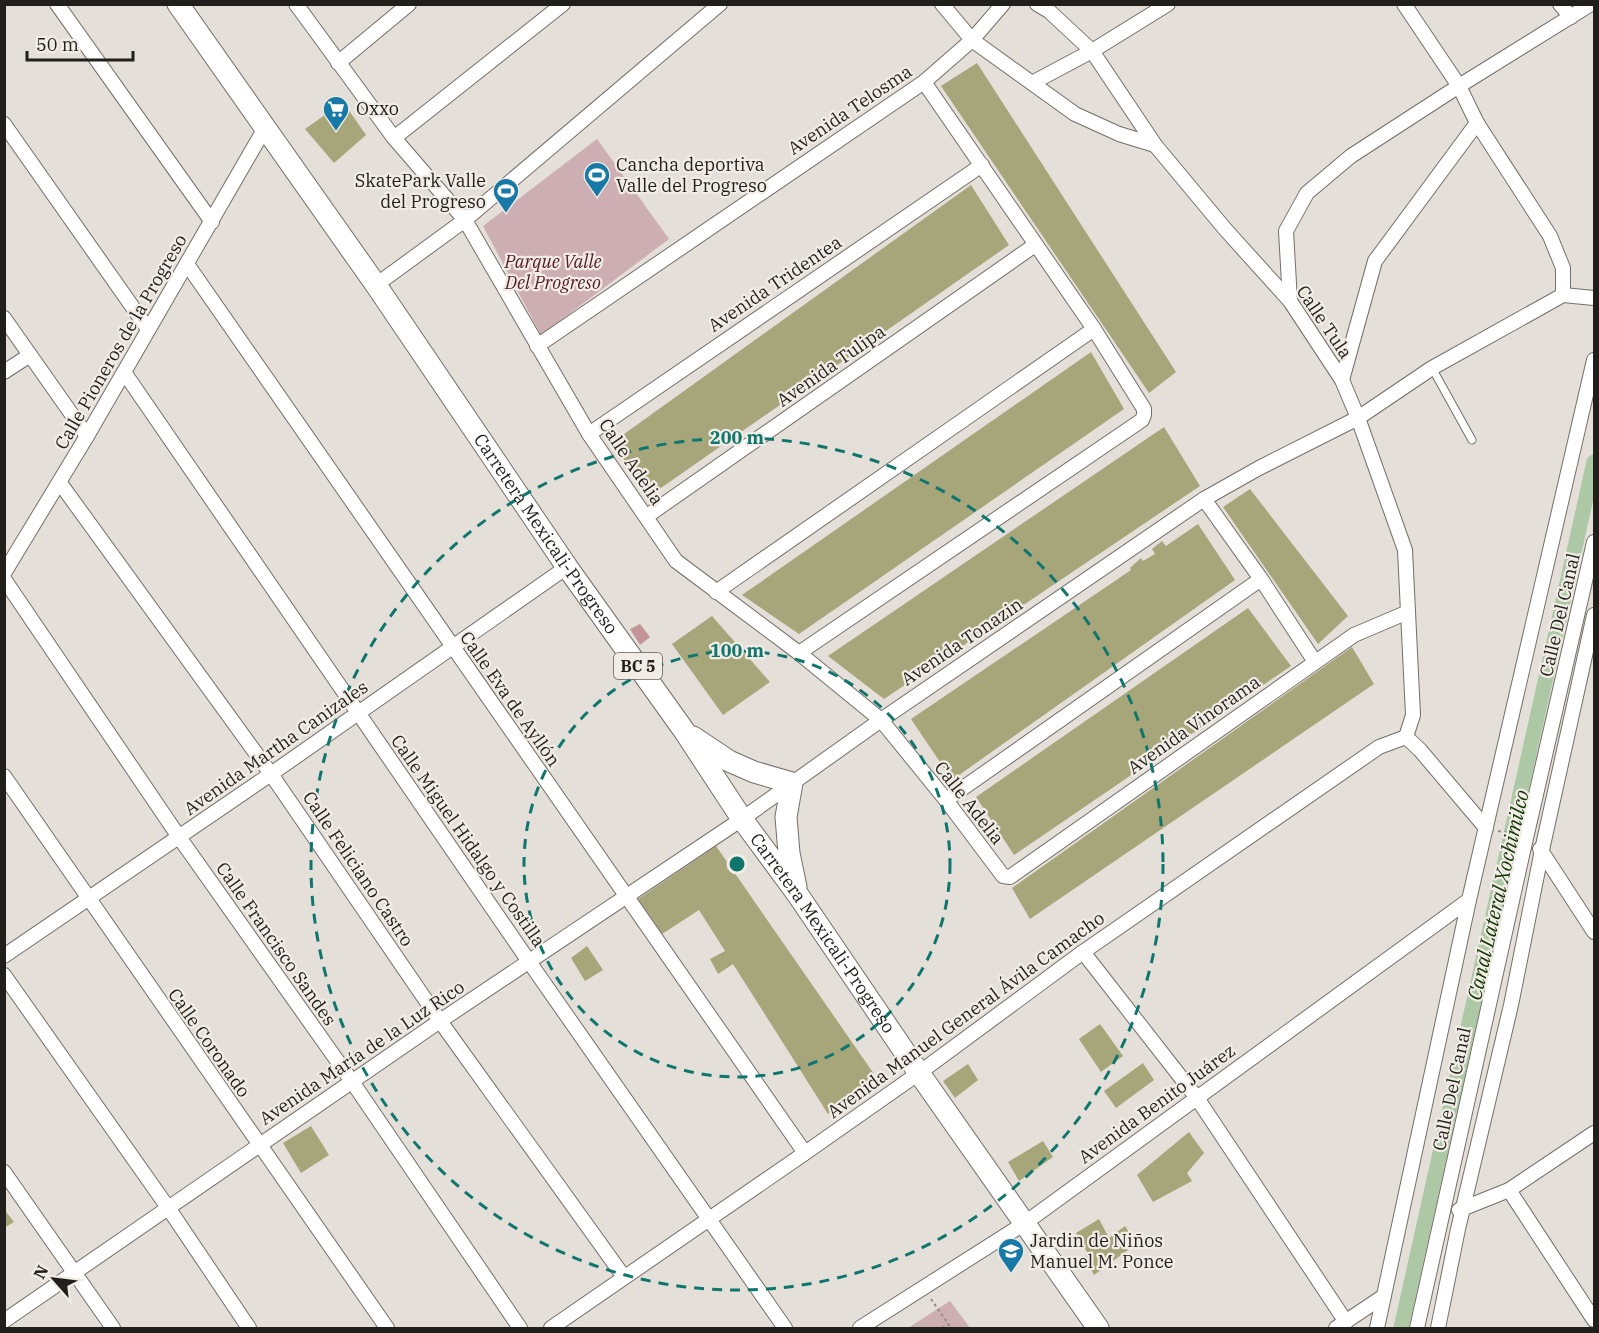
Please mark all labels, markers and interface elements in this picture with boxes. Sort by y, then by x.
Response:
scale bar [27,24,134,62]
text: 50 m [36,33,79,56]
street label: Avenida Telosma [783,59,916,160]
supermarket icon: Oxxo [321,94,351,132]
place label: Oxxo [356,97,399,120]
place label: Cancha deportiva Valle del Progreso [616,153,767,197]
sports icon: Cancha deportiva Valle del Progreso [582,160,612,198]
place label: SkatePark Valle del Progreso [355,169,486,213]
sports icon: SkatePark Valle del Progreso [491,176,521,214]
street label: Calle Pioneros de la Progreso [49,230,192,454]
street label: Avenida Tridentea [703,230,846,337]
park label: Parque Valle Del Progreso [504,250,601,294]
street label: Calle Tula [1291,281,1357,363]
street label: Avenida Tulipa [772,319,890,412]
street label: Calle Adelia [594,414,669,510]
text: 200 m [710,426,765,449]
street label: Carretera Mexicali-Progreso [469,429,623,639]
street label: Calle Del Canal [1534,551,1585,679]
street label: Avenida Tonazin [896,592,1027,691]
street label: Calle Eva de Ayllón [455,627,566,771]
text: 100 m [710,639,765,662]
road number: BC 5 [614,653,662,679]
street label: Avenida Vinorama [1123,670,1265,779]
street label: Avenida Martha Canizales [179,675,372,820]
street label: Calle Miguel Hidalgo y Costilla [386,730,551,952]
street label: Calle Adelia [930,756,1009,849]
street label: Calle Feliciano Castro [298,787,419,951]
water label: Canal Lateral Xochimilco [1460,787,1535,1003]
street label: Carretera Mexicali-Progreso [745,828,901,1037]
centre of rings [727,854,747,874]
street label: Calle Francisco Sandes [211,857,342,1030]
street label: Avenida Manuel General Ávila Camacho [823,906,1109,1123]
street label: Avenida María de la Luz Rico [255,975,469,1130]
street label: Calle Coronado [163,984,256,1102]
street label: Calle Del Canal [1427,1025,1476,1153]
street label: Avenida Benito Juárez [1074,1039,1240,1168]
place label: Jardin de Niños Manuel M. Ponce [1030,1229,1173,1273]
school or university icon: Jardin de Niños Manuel M. Ponce [996,1236,1026,1274]
north arrow [24,1249,84,1309]
text: N [29,1262,53,1282]

